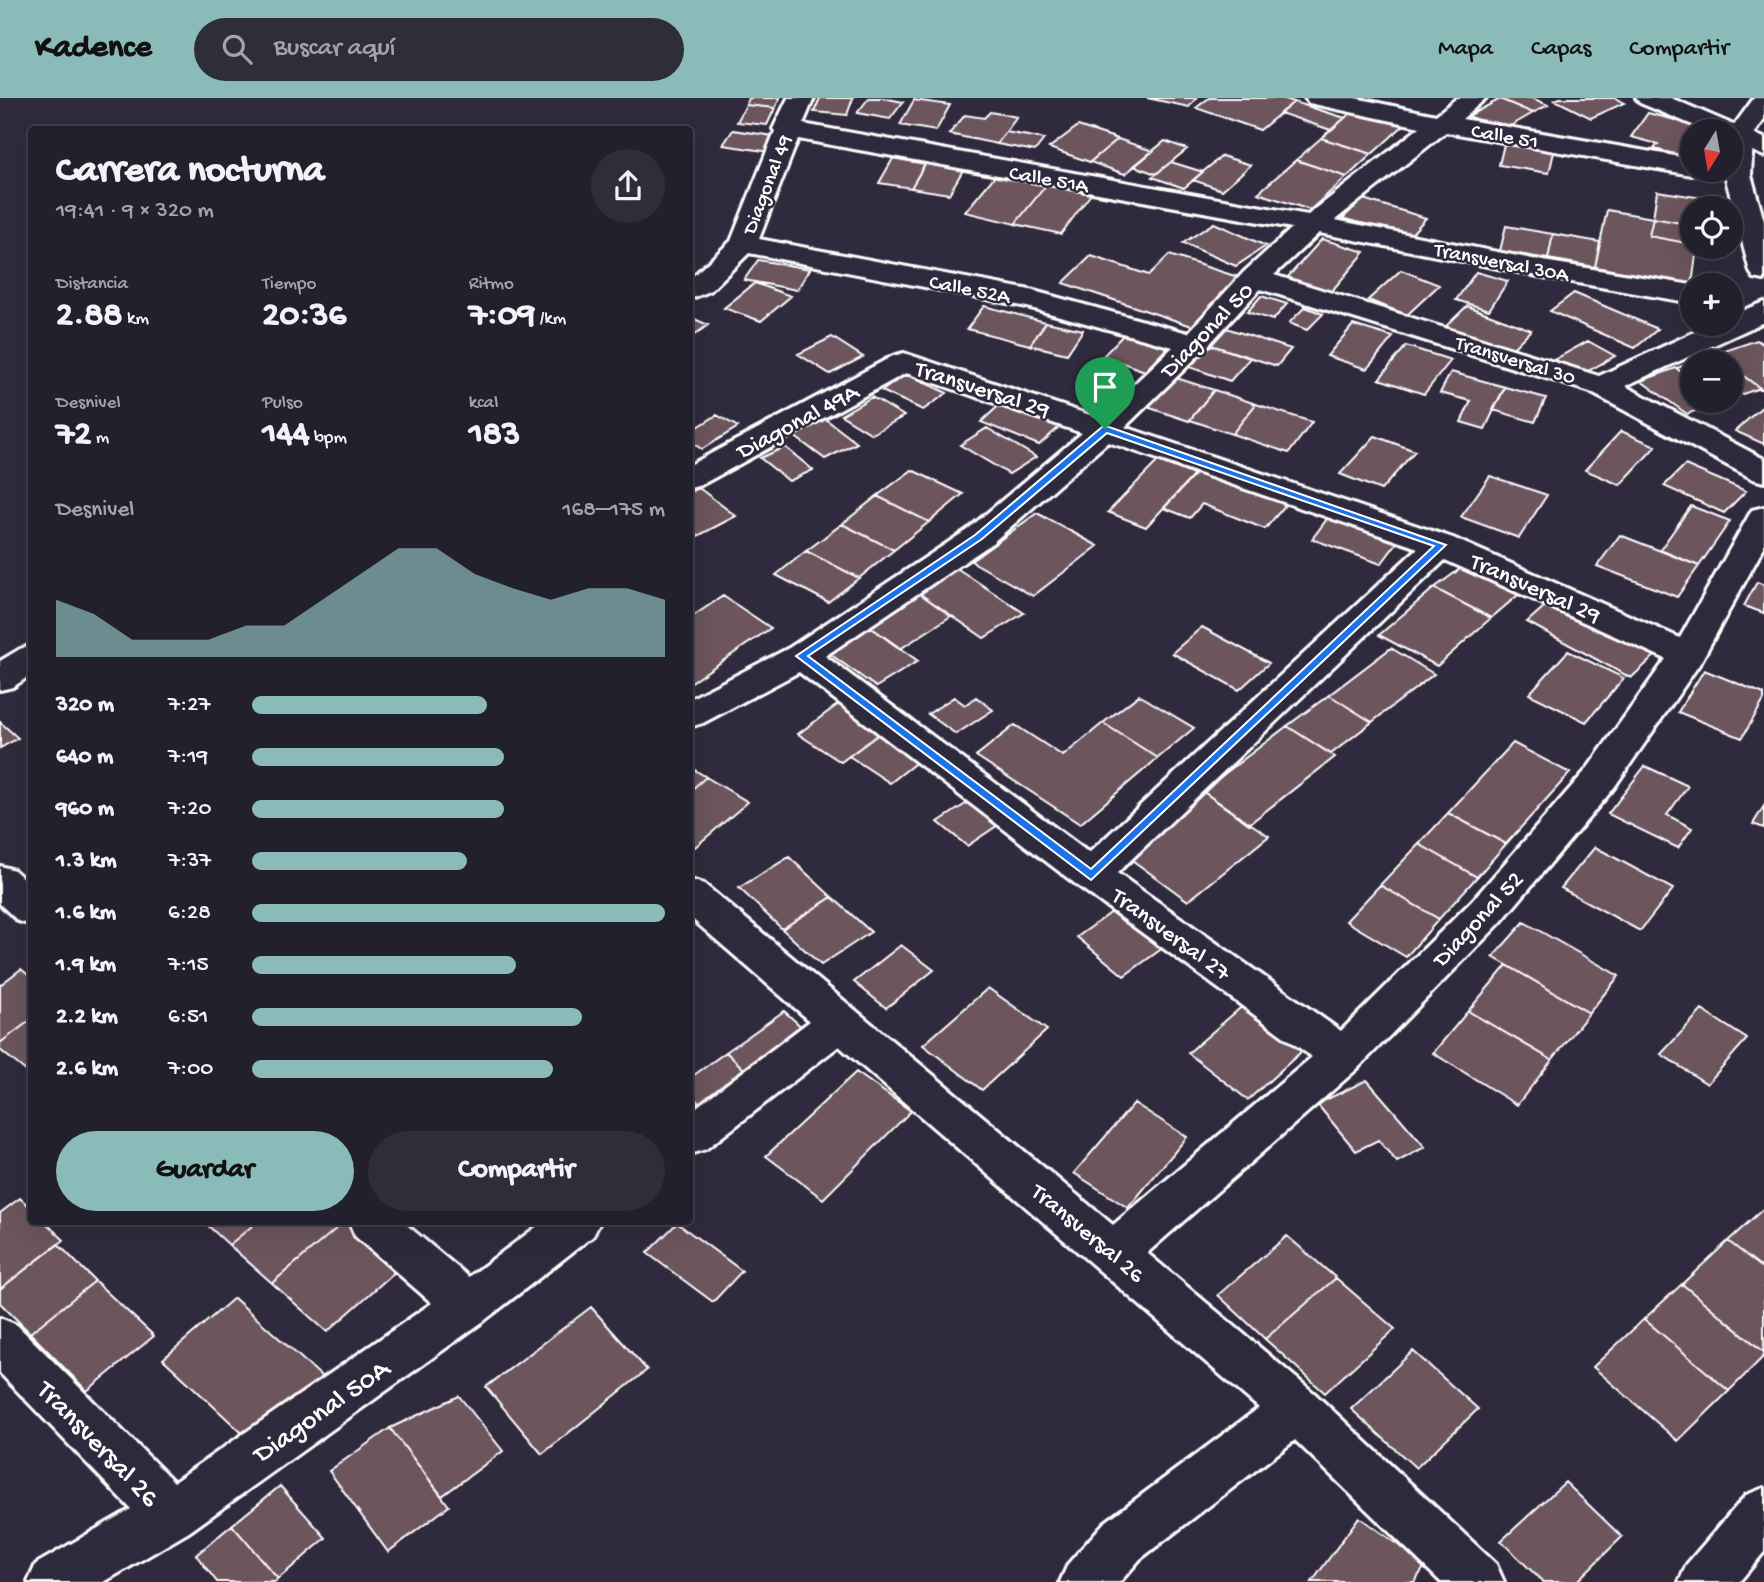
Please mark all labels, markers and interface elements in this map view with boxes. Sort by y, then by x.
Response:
search box [194,18,684,81]
text: Kadence [35,30,152,68]
icon: search [218,30,256,68]
text: Buscar aquí [274,34,395,65]
text: Mapa [1438,35,1493,64]
text: Capas [1531,35,1591,64]
text: Compartir [1629,35,1729,64]
north arrow [1680,119,1743,182]
map controls [1680,119,1743,413]
street label: Calle 51 [1469,120,1540,157]
street label: Diagonal 49 [738,132,800,240]
button: share [591,149,665,223]
text: Carrera nocturna [56,150,324,194]
street label: Calle 51A [1007,162,1092,201]
button: locate [1680,196,1743,259]
text: 19:41 · 9 × 320 m [56,198,214,225]
street label: Transversal 30A [1431,239,1572,290]
street label: Calle 52A [927,271,1013,312]
text: Distancia [56,273,128,296]
text: Tiempo [262,273,316,296]
text: Ritmo [469,273,514,296]
button: + [1680,273,1743,336]
street label: Diagonal 50 [1154,277,1261,387]
text: 2.88 [56,296,123,337]
text: 20:36 [262,296,346,337]
text: 7:09 [469,296,535,337]
text: km [123,308,149,331]
text: /km [535,308,566,331]
street label: Transversal 30 [1451,332,1578,392]
button: − [1680,350,1743,413]
street label: Transversal 29 [909,355,1053,427]
pin [1075,357,1135,429]
icon: arrive [1086,368,1124,406]
street label: Diagonal 49A [731,378,866,468]
text: Desnivel [56,392,121,415]
text: Pulso [262,392,303,415]
text: kcal [469,392,498,415]
text: 72 [56,415,91,456]
text: 144 [262,415,310,456]
text: 183 [469,415,520,456]
text: m [91,427,109,450]
text: bpm [310,427,347,450]
text: Desnivel [56,497,134,524]
text: 168–175 m [562,497,665,524]
street label: Transversal 29 [1463,548,1604,632]
text: 320 m [56,692,114,719]
text: 7:27 [168,692,210,719]
text: 640 m [56,744,113,771]
text: 7:19 [168,744,208,771]
text: 960 m [56,796,114,823]
text: 7:20 [168,796,212,823]
text: 1.3 km [56,848,116,875]
text: 7:37 [168,848,211,875]
street label: Diagonal 52 [1427,866,1531,976]
street label: Transversal 27 [1103,882,1236,989]
text: 1.6 km [56,900,116,927]
text: 6:28 [168,900,211,927]
text: 1.9 km [56,952,116,979]
text: 7:15 [168,952,209,979]
text: 2.2 km [56,1004,118,1031]
text: 6:51 [168,1004,208,1031]
text: 2.6 km [56,1056,118,1083]
text: 7:00 [168,1056,213,1083]
button: Guardar [56,1131,354,1211]
button: Compartir [368,1131,665,1211]
street label: Transversal 26 [1022,1177,1150,1291]
street label: Diagonal 50A [246,1353,398,1473]
street label: Transversal 26 [27,1374,166,1516]

